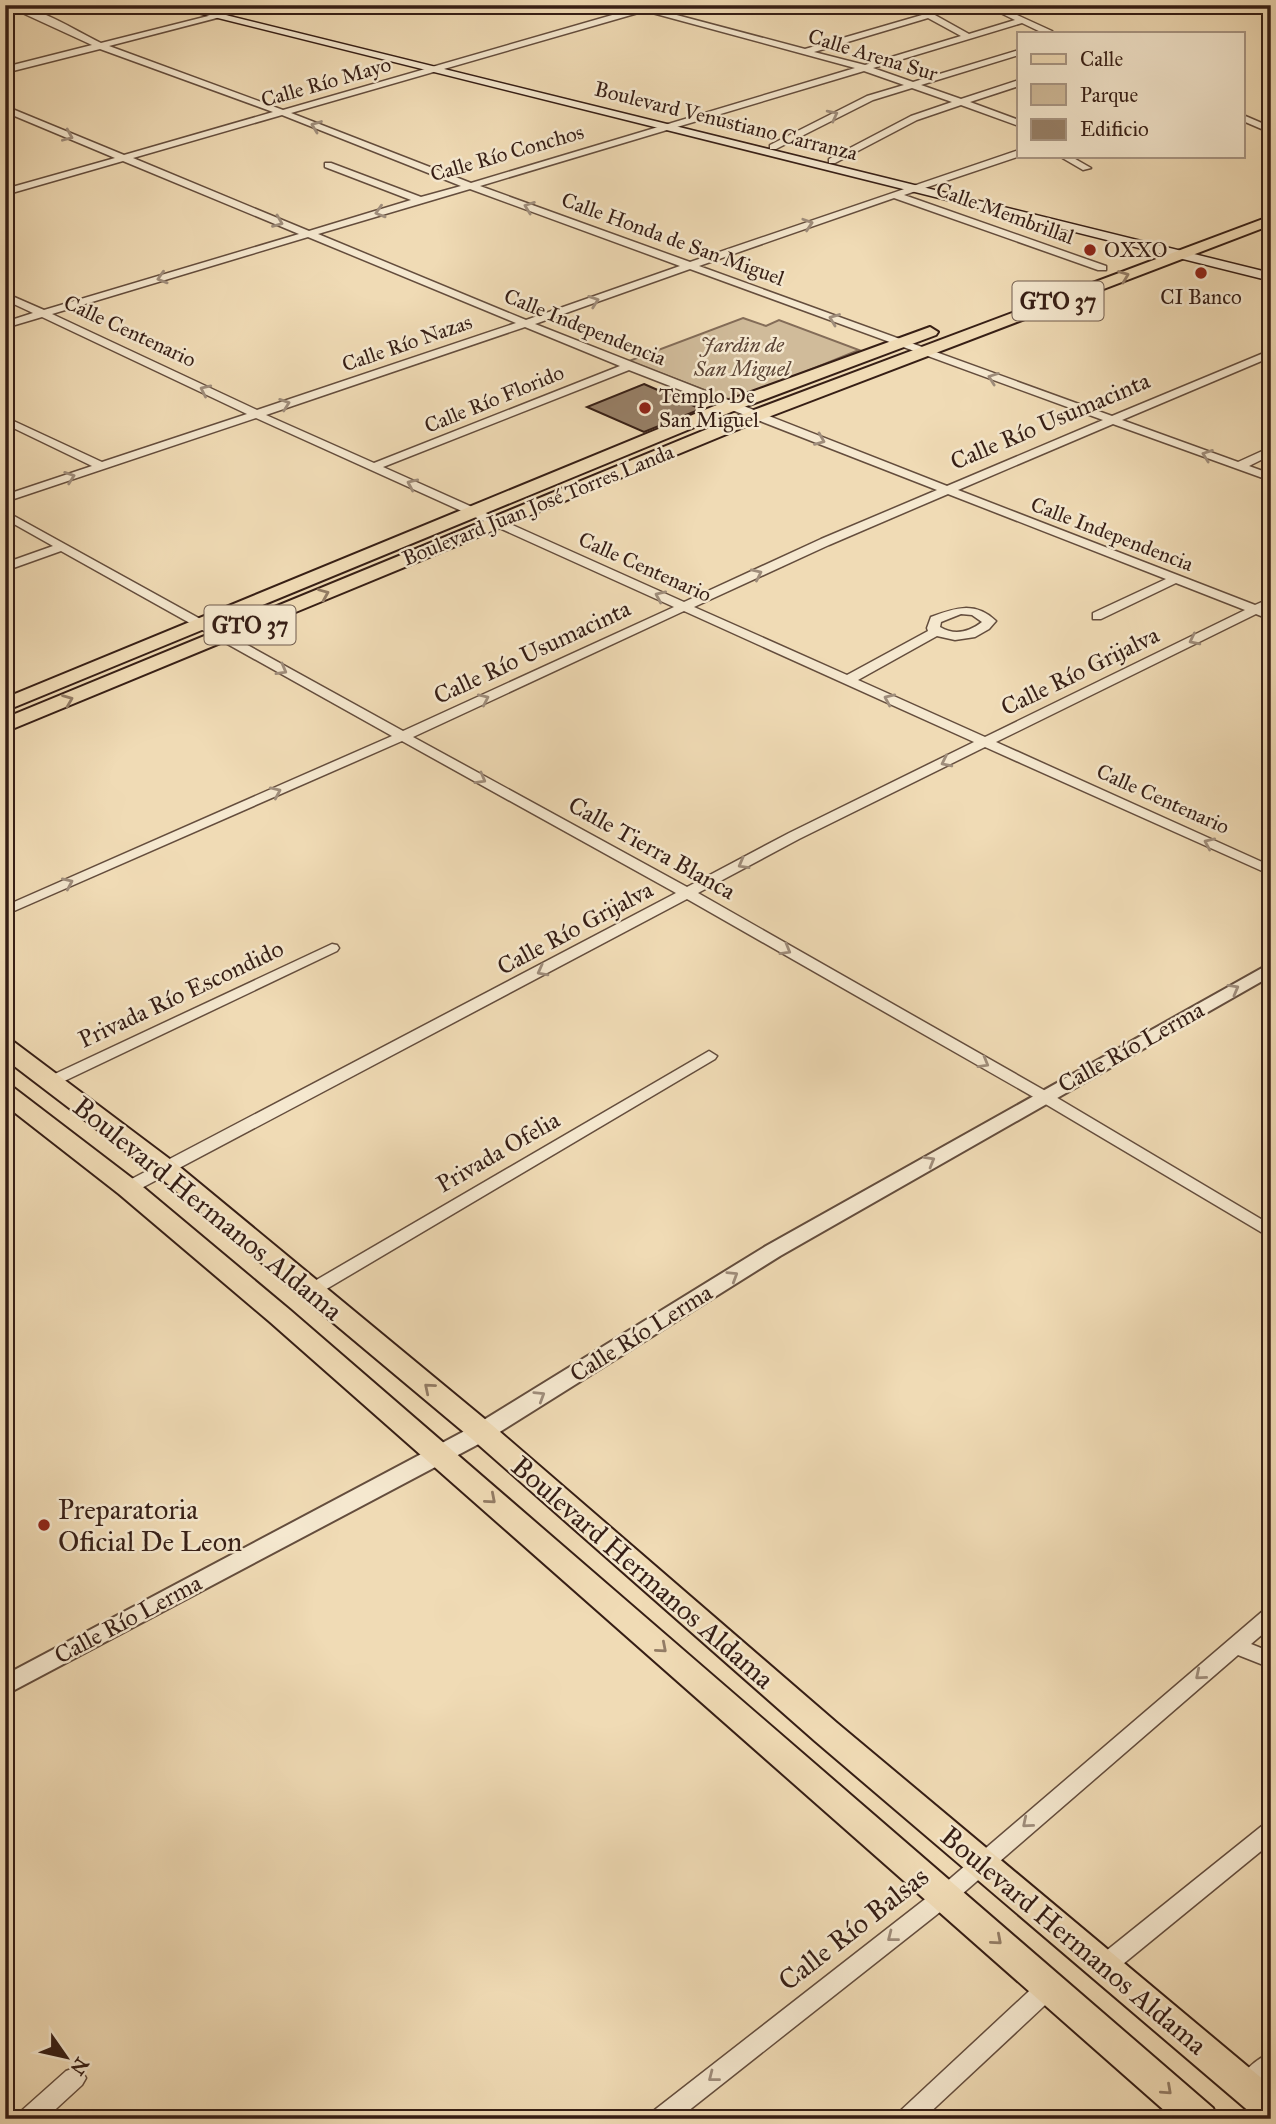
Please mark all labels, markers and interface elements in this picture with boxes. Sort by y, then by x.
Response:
street label: Calle Arena Sur [805,23,941,87]
legend [1017,32,1244,158]
text: Calle [1080,46,1123,72]
street label: Calle Río Mayo [258,51,394,113]
street label: Boulevard Venustiano Carranza [592,76,860,166]
text: Parque [1080,82,1139,108]
one-way arrow [826,110,838,124]
text: Edificio [1080,116,1149,142]
street label: Calle Río Conchos [427,119,587,187]
one-way arrow [311,121,323,135]
one-way arrow [61,127,73,141]
street label: Calle Membrillal [932,176,1078,250]
street label: Calle Honda de San Miguel [558,187,788,292]
one-way arrow [523,202,535,216]
one-way arrow [374,203,386,218]
one-way arrow [272,214,284,228]
one-way arrow [801,218,814,232]
place label: OXXO [1104,237,1168,263]
marker: OXXO [1082,242,1098,258]
marker: CI Banco [1193,265,1209,281]
one-way arrow [156,269,168,284]
one-way arrow [1117,270,1130,284]
road number: GTO 37 [1012,282,1104,320]
street label: Calle Independencia [500,283,670,371]
place label: CI Banco [1160,284,1242,310]
street label: Calle Centenario [60,289,200,373]
one-way arrow [587,294,599,309]
street label: Calle Río Nazas [339,309,475,377]
one-way arrow [829,313,841,327]
park label: Jardin de San Miguel [693,332,792,382]
street label: Calle Río Florido [420,359,568,439]
street label: Calle Río Usumacinta [946,365,1155,477]
one-way arrow [987,372,999,386]
place label: Templo De San Miguel [659,383,759,433]
one-way arrow [200,384,212,398]
one-way arrow [279,398,291,413]
marker: Templo De San Miguel [637,400,653,416]
one-way arrow [813,432,825,446]
street label: Boulevard Juan José Torres Landa [398,438,678,571]
one-way arrow [1201,449,1213,463]
one-way arrow [63,471,75,485]
one-way arrow [407,478,419,492]
street label: Calle Independencia [1027,491,1197,577]
street label: Calle Centenario [575,526,716,608]
one-way arrow [750,568,762,582]
one-way arrow [317,588,329,602]
one-way arrow [654,590,667,604]
street label: Calle Río Usumacinta [429,593,636,711]
road number: GTO 37 [204,606,296,645]
street label: Calle Río Grijalva [996,619,1165,722]
one-way arrow [1189,631,1201,645]
one-way arrow [274,661,287,675]
one-way arrow [477,693,489,707]
one-way arrow [884,693,896,707]
one-way arrow [62,694,74,708]
one-way arrow [941,753,953,767]
street label: Calle Centenario [1093,758,1234,840]
one-way arrow [474,771,486,784]
one-way arrow [269,786,281,800]
street label: Calle Tierra Blanca [563,790,742,907]
one-way arrow [1203,837,1216,851]
one-way arrow [738,856,750,869]
street label: Calle Río Grijalva [492,874,659,982]
one-way arrow [61,878,73,892]
street label: Privada Río Escondido [74,933,288,1055]
one-way arrow [779,942,792,955]
one-way arrow [537,963,549,976]
one-way arrow [1227,984,1239,997]
street label: Calle Río Lerma [1053,994,1210,1099]
one-way arrow [977,1055,989,1068]
street label: Boulevard Hermanos Aldama [66,1089,350,1328]
street label: Privada Ofelia [431,1104,566,1199]
one-way arrow [922,1156,935,1169]
one-way arrow [725,1271,738,1284]
street label: Calle Río Lerma [564,1277,719,1389]
one-way arrow [425,1384,438,1396]
one-way arrow [532,1391,545,1404]
street label: Boulevard Hermanos Aldama [504,1449,782,1696]
one-way arrow [482,1490,495,1503]
place label: Preparatoria Oficial De Leon [58,1492,242,1559]
marker: Preparatoria Oficial De Leon [36,1517,52,1533]
street label: Calle Río Lerma [49,1567,207,1670]
one-way arrow [654,1640,667,1652]
one-way arrow [1195,1667,1208,1679]
one-way arrow [1022,1815,1035,1827]
street label: Boulevard Hermanos Aldama [933,1819,1214,2062]
street label: Calle Río Balsas [771,1859,936,1998]
one-way arrow [887,1928,900,1941]
one-way arrow [989,1932,1002,1944]
north arrow [32,2022,102,2092]
text: N [66,2053,94,2079]
one-way arrow [708,2069,721,2081]
one-way arrow [1159,2082,1172,2094]

